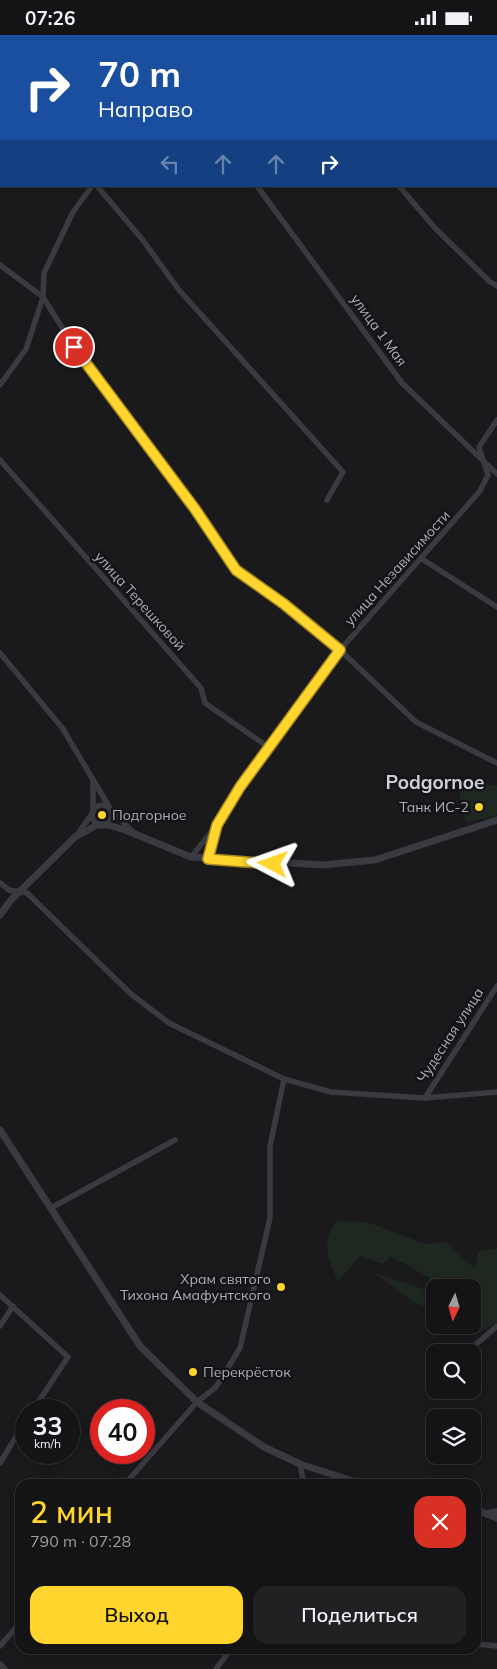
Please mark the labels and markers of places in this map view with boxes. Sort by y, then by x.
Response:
pin [53,326,95,368]
place label: Танк ИС-2 [399,798,469,816]
marker: Танк ИС-2 [473,801,485,813]
place label: Подгорное [112,806,187,824]
marker: Подгорное [96,809,108,821]
place label: Храм святого Тихона Амафунтского [120,1270,271,1304]
marker: Храм святого Тихона Амафунтского [275,1281,287,1293]
place label: Перекрёсток [203,1363,291,1381]
marker: Перекрёсток [187,1366,199,1378]

